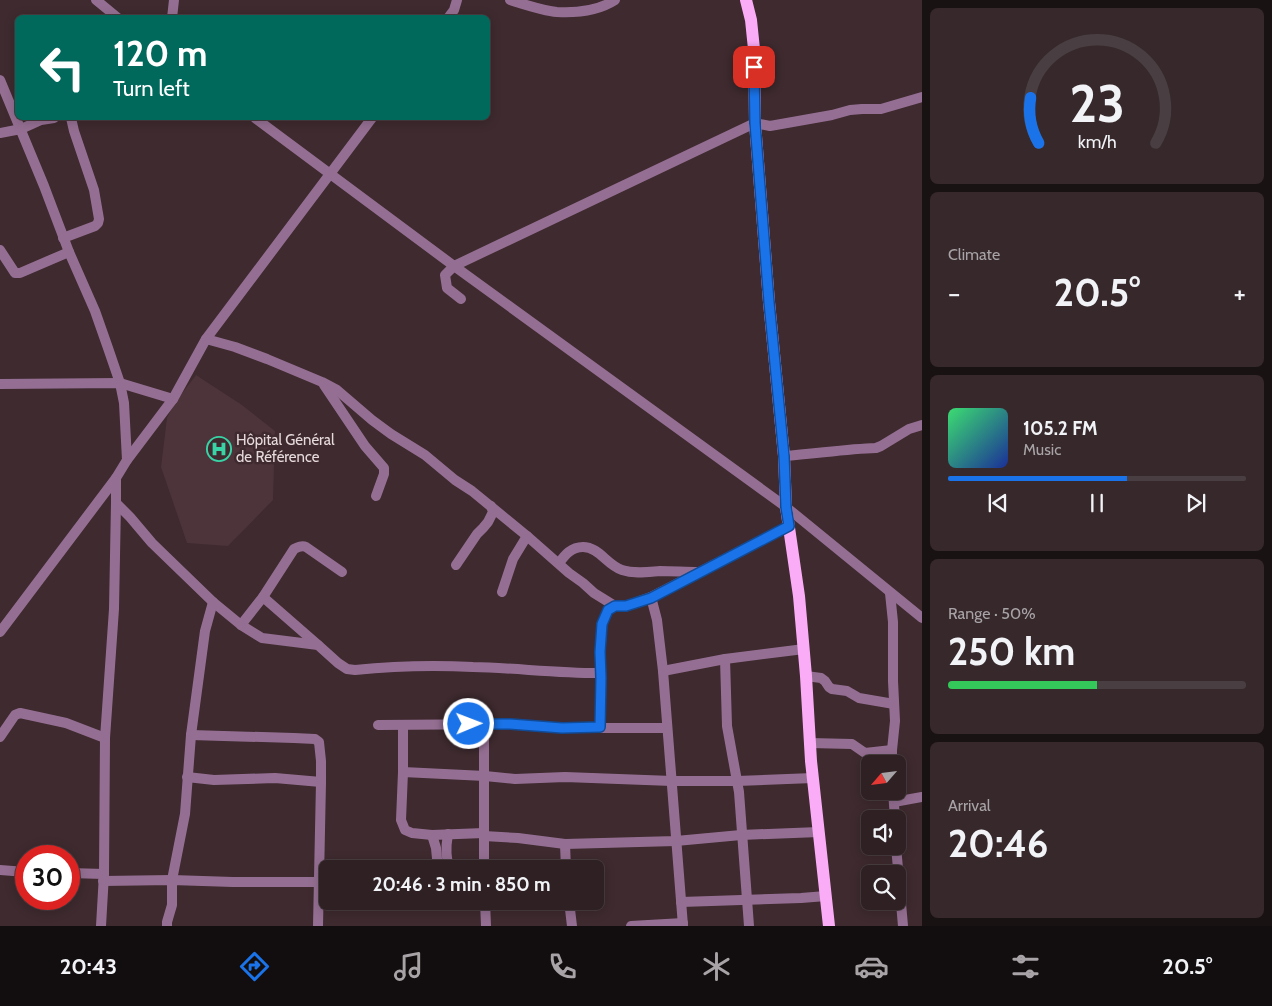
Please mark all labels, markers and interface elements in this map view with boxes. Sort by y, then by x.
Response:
text: 120 m [113,32,207,75]
icon: left [30,35,95,100]
pin [733,46,775,88]
icon: arrive [740,53,768,81]
text: 23 [1069,72,1125,135]
text: Turn left [113,75,190,102]
text: km/h [1077,131,1117,152]
text: Climate [948,245,1000,264]
text: 20.5° [1054,269,1140,316]
text: − [948,276,960,310]
text: + [1234,276,1246,310]
text: 105.2 FM [1023,417,1098,440]
place label: Hôpital Général de Référence [236,431,335,466]
hospital icon: Hôpital Général de Référence [206,436,232,462]
text: Music [1023,440,1061,459]
icon: previous [984,489,1012,517]
icon: pause [1083,489,1111,517]
icon: next [1182,489,1210,517]
text: Range · 50% [948,604,1036,623]
text: 250 km [948,628,1075,675]
position arrow [442,697,494,749]
north arrow [861,755,906,800]
map controls [861,755,906,910]
text: Arrival [948,796,991,815]
button: sound [861,810,906,855]
text: 20:46 [948,820,1048,867]
speed limit sign: 30 [15,845,80,910]
button: search [861,865,906,910]
text: 20:46 · 3 min · 850 m [372,873,551,896]
icon: directions [237,949,272,984]
icon: music [391,949,426,984]
icon: phone [545,949,580,984]
icon: climate [699,949,734,984]
icon: car [854,949,889,984]
icon: filters [1008,949,1043,984]
text: 20:43 [60,953,117,980]
text: 20.5° [1162,953,1212,980]

